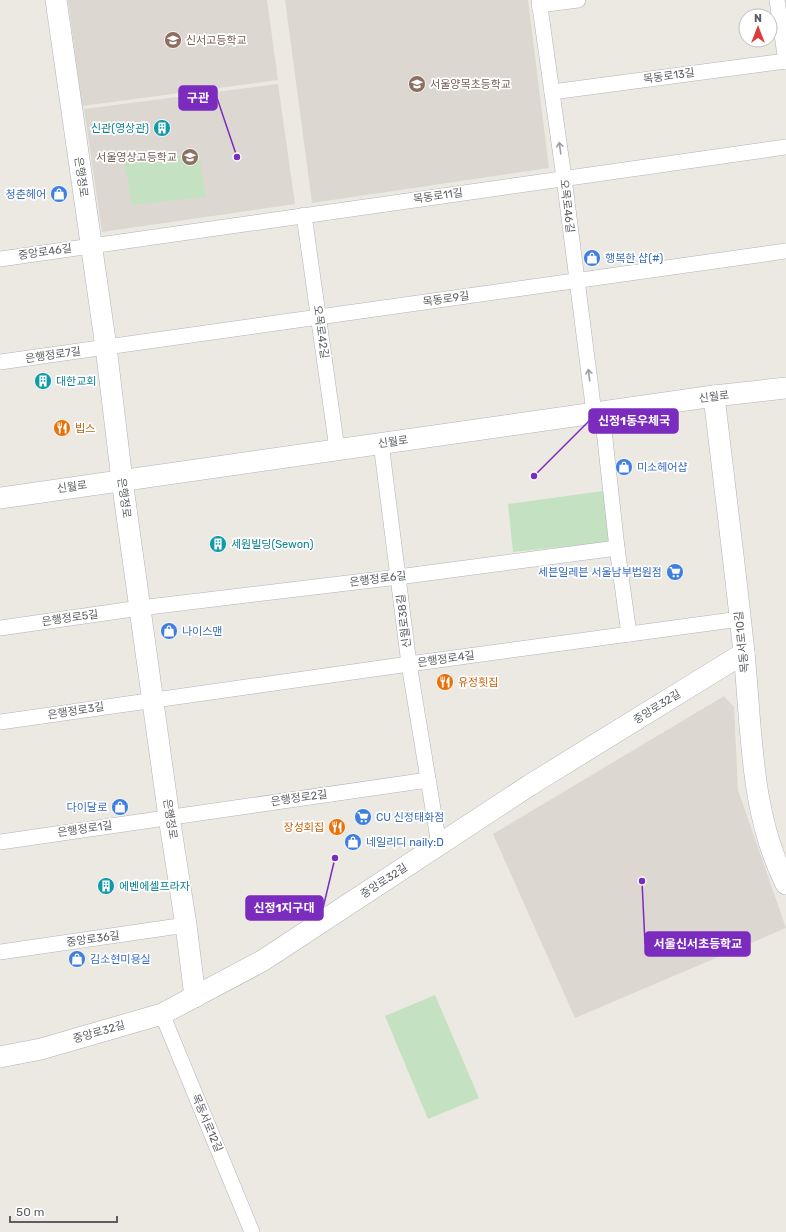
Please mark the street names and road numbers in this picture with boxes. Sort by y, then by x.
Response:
street label: 목동로13길 [642,66,696,86]
street label: 은행정로 [72,156,90,198]
street label: 오목로46길 [557,178,577,234]
street label: 목동로11길 [412,186,464,206]
street label: 중앙로46길 [17,242,73,262]
street label: 목동로9길 [422,289,470,309]
street label: 오목로42길 [311,304,331,360]
street label: 은행정로7길 [24,345,82,365]
street label: 신월로 [698,389,730,405]
street label: 신월로 [377,433,409,451]
street label: 은행정로 [115,477,133,519]
street label: 신월로 [56,478,88,496]
street label: 은행정로6길 [349,569,407,589]
street label: 신월로38길 [394,593,414,649]
street label: 은행정로5길 [41,608,99,628]
street label: 목동서로10길 [732,610,752,674]
street label: 은행정로4길 [417,649,475,669]
street label: 중앙로32길 [631,687,683,727]
street label: 은행정로3길 [47,700,105,722]
street label: 은행정로2길 [270,788,328,808]
street label: 은행정로 [160,798,180,840]
street label: 은행정로1길 [57,819,113,839]
street label: 중앙로32길 [358,861,410,901]
street label: 중앙로36길 [65,929,121,949]
street label: 중앙로32길 [71,1018,127,1046]
street label: 목동서로12길 [189,1092,225,1154]

